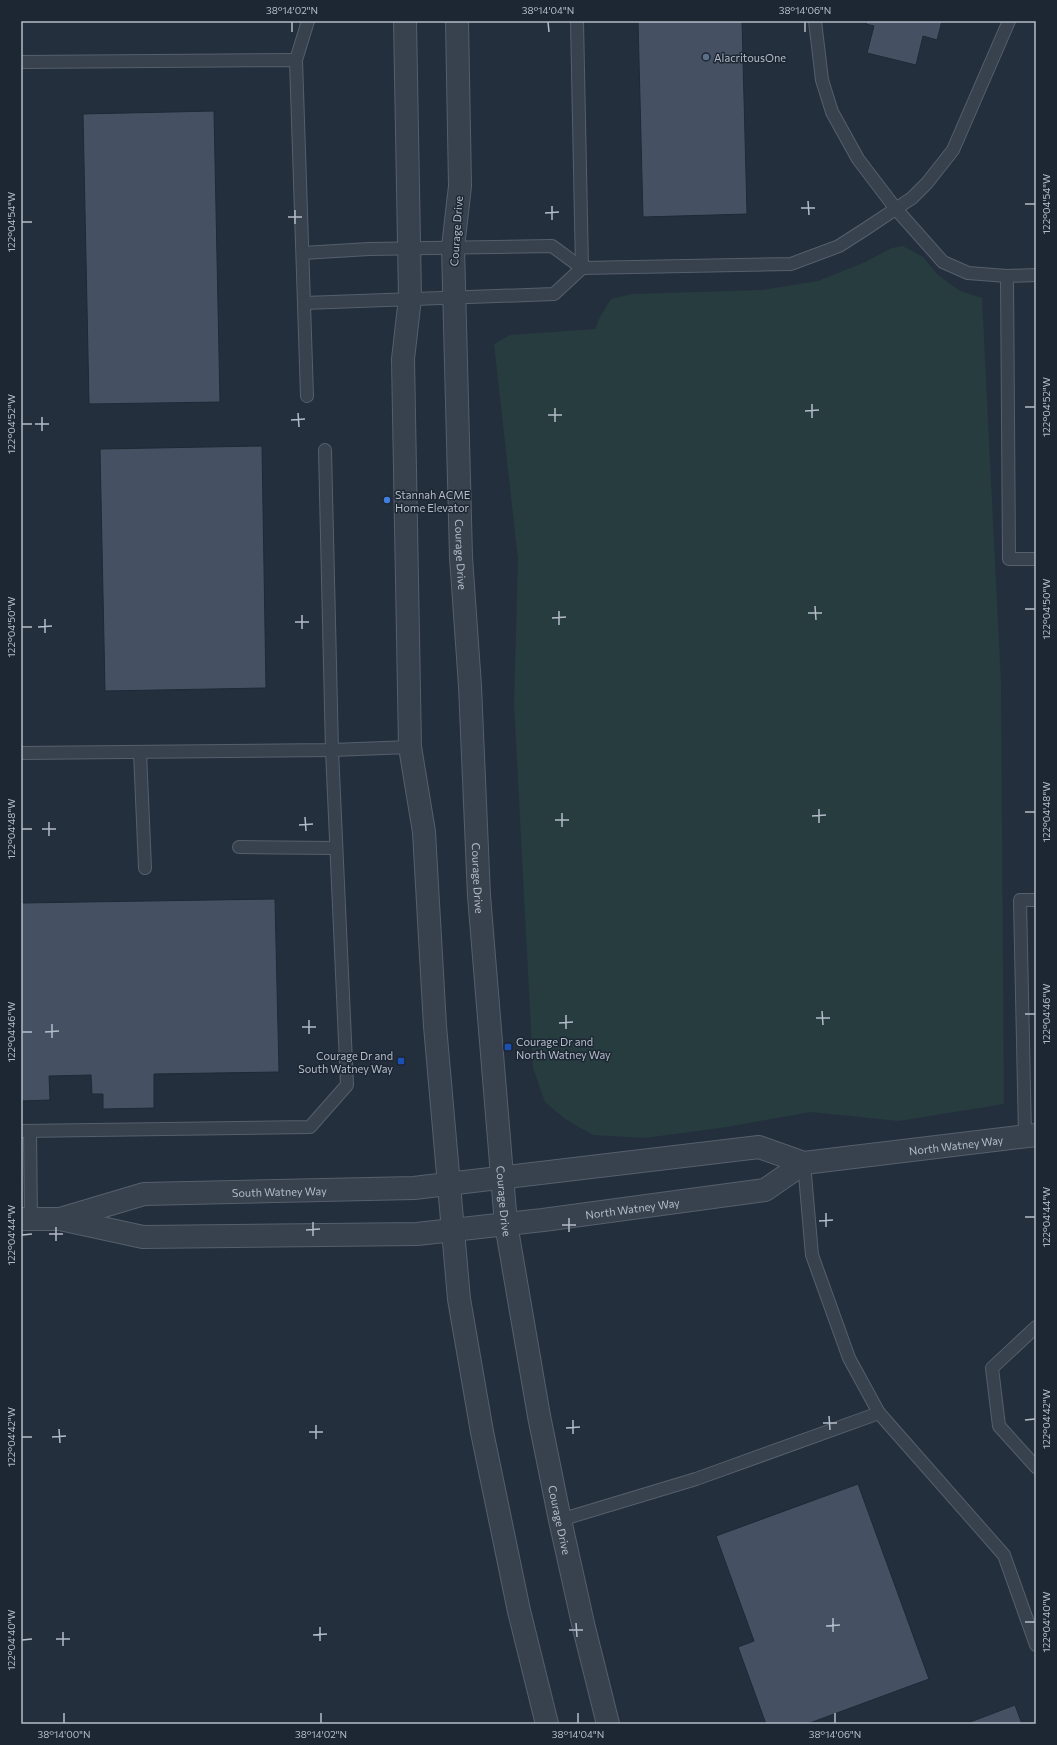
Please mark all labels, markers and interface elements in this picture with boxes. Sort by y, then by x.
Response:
text: 38°14'02"N [266,4,318,16]
text: 38°14'04"N [522,4,574,16]
text: 38°14'06"N [779,4,831,16]
place label: AlacritousOne [714,51,786,64]
marker: AlacritousOne [701,52,711,62]
text: 122°04'54"W [1040,174,1052,234]
text: 122°04'54"W [5,192,17,252]
street label: Courage Drive [447,195,465,267]
text: 122°04'52"W [1040,377,1052,437]
text: 122°04'52"W [5,394,17,454]
place label: Stannah ACME Home Elevator [395,488,470,514]
marker: Stannah ACME Home Elevator [382,495,392,505]
street label: Courage Drive [454,519,470,590]
text: 122°04'50"W [1040,579,1052,639]
text: 122°04'50"W [5,597,17,657]
text: 122°04'48"W [1040,782,1052,842]
text: 122°04'48"W [5,799,17,859]
street label: Courage Drive [470,842,487,914]
text: 122°04'46"W [1040,984,1052,1044]
text: 122°04'46"W [5,1002,17,1062]
place label: Courage Dr and North Watney Way [516,1035,611,1061]
marker: Courage Dr and North Watney Way [503,1042,513,1052]
place label: Courage Dr and South Watney Way [298,1049,393,1075]
marker: Courage Dr and South Watney Way [396,1056,406,1066]
street label: North Watney Way [908,1132,1004,1157]
street label: Courage Drive [495,1165,515,1237]
street label: South Watney Way [232,1183,327,1199]
text: 122°04'44"W [1040,1187,1052,1247]
street label: North Watney Way [585,1195,681,1221]
text: 122°04'44"W [5,1205,17,1265]
text: 122°04'42"W [1040,1389,1052,1449]
text: 122°04'42"W [5,1407,17,1467]
street label: Courage Drive [547,1484,574,1556]
text: 122°04'40"W [1040,1591,1052,1653]
text: 122°04'40"W [5,1609,17,1671]
text: 38°14'00"N [37,1728,91,1740]
text: 38°14'02"N [295,1728,347,1740]
text: 38°14'04"N [552,1728,604,1740]
text: 38°14'06"N [809,1728,861,1740]

